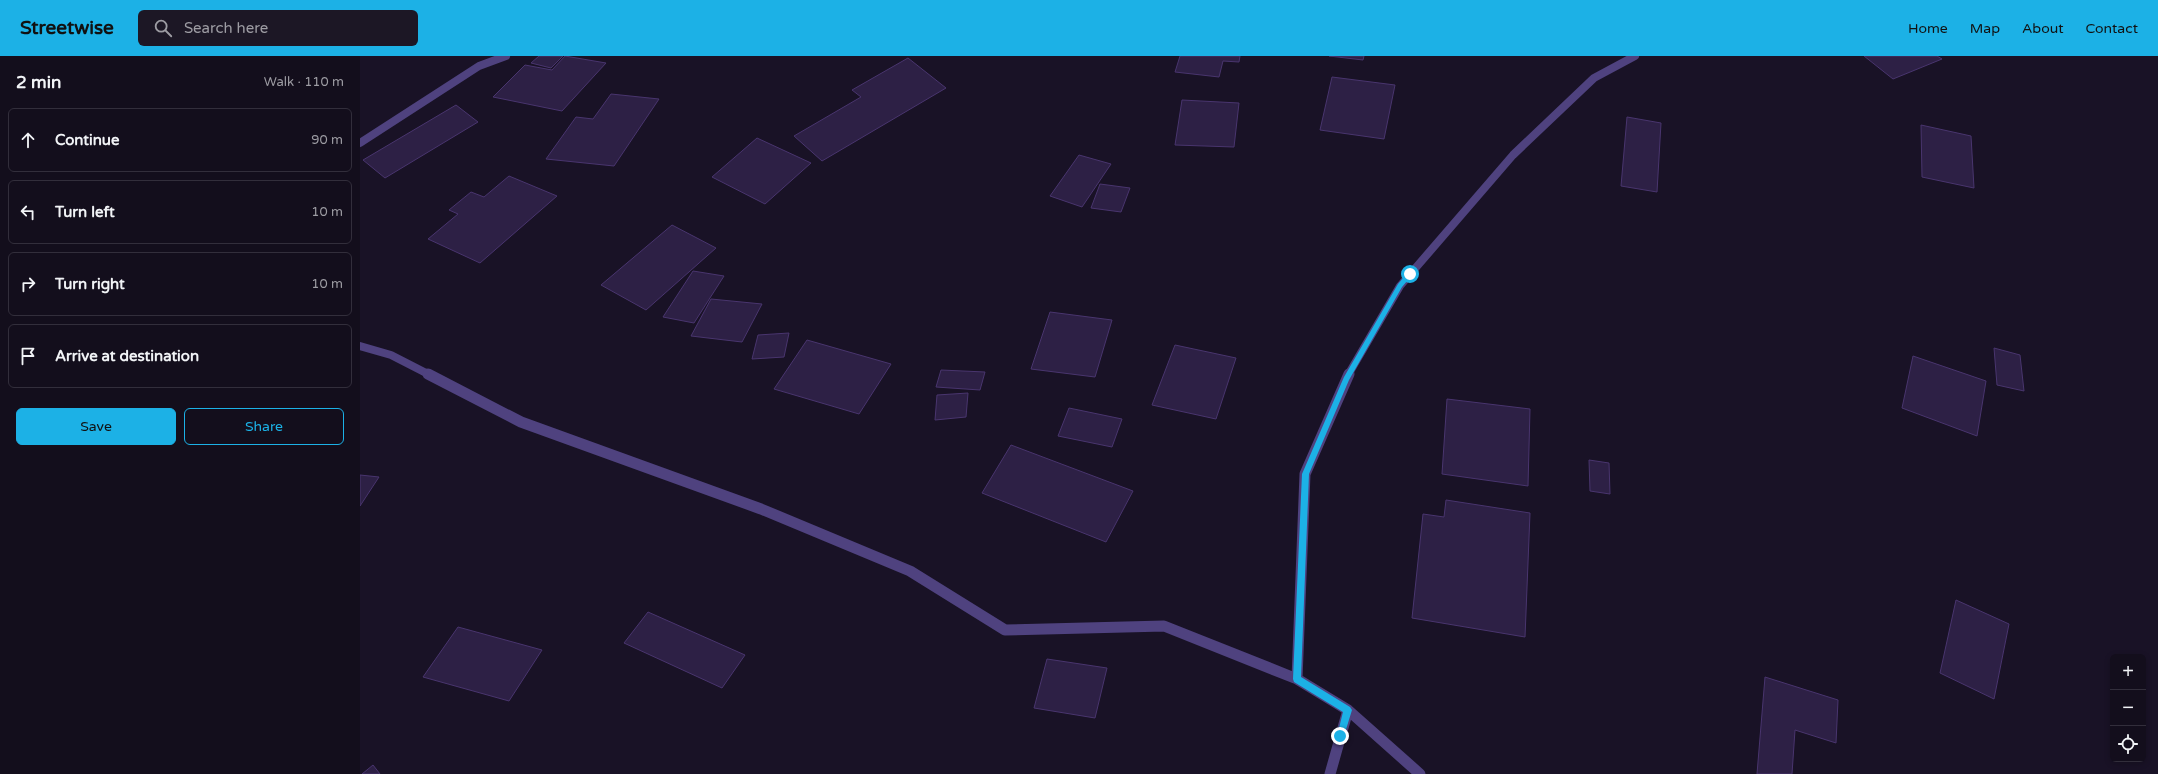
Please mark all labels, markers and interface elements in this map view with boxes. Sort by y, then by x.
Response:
search box [138,10,418,46]
text: Streetwise [20,17,114,39]
icon: search [152,17,174,39]
text: Search here [184,19,268,37]
text: Home [1908,20,1948,37]
text: Map [1970,20,2000,37]
text: About [2022,20,2064,37]
text: Contact [2086,20,2138,37]
text: 2 min [16,72,61,93]
text: Walk · 110 m [264,74,344,90]
icon: ahead [17,129,39,151]
text: Continue [55,131,119,149]
text: 90 m [311,132,343,148]
icon: left [17,201,39,223]
text: Turn left [55,203,115,221]
text: 10 m [311,204,343,220]
route start [1401,265,1419,283]
icon: right [17,273,39,295]
text: Turn right [55,275,125,293]
text: 10 m [311,276,343,292]
icon: arrive [17,345,39,367]
text: Arrive at destination [55,347,199,365]
button: Save [16,408,176,445]
button: Share [184,408,344,445]
map controls [2110,654,2146,762]
button: + [2110,654,2146,690]
button: − [2110,690,2146,726]
button: locate [2110,726,2146,762]
route end [1331,727,1349,745]

